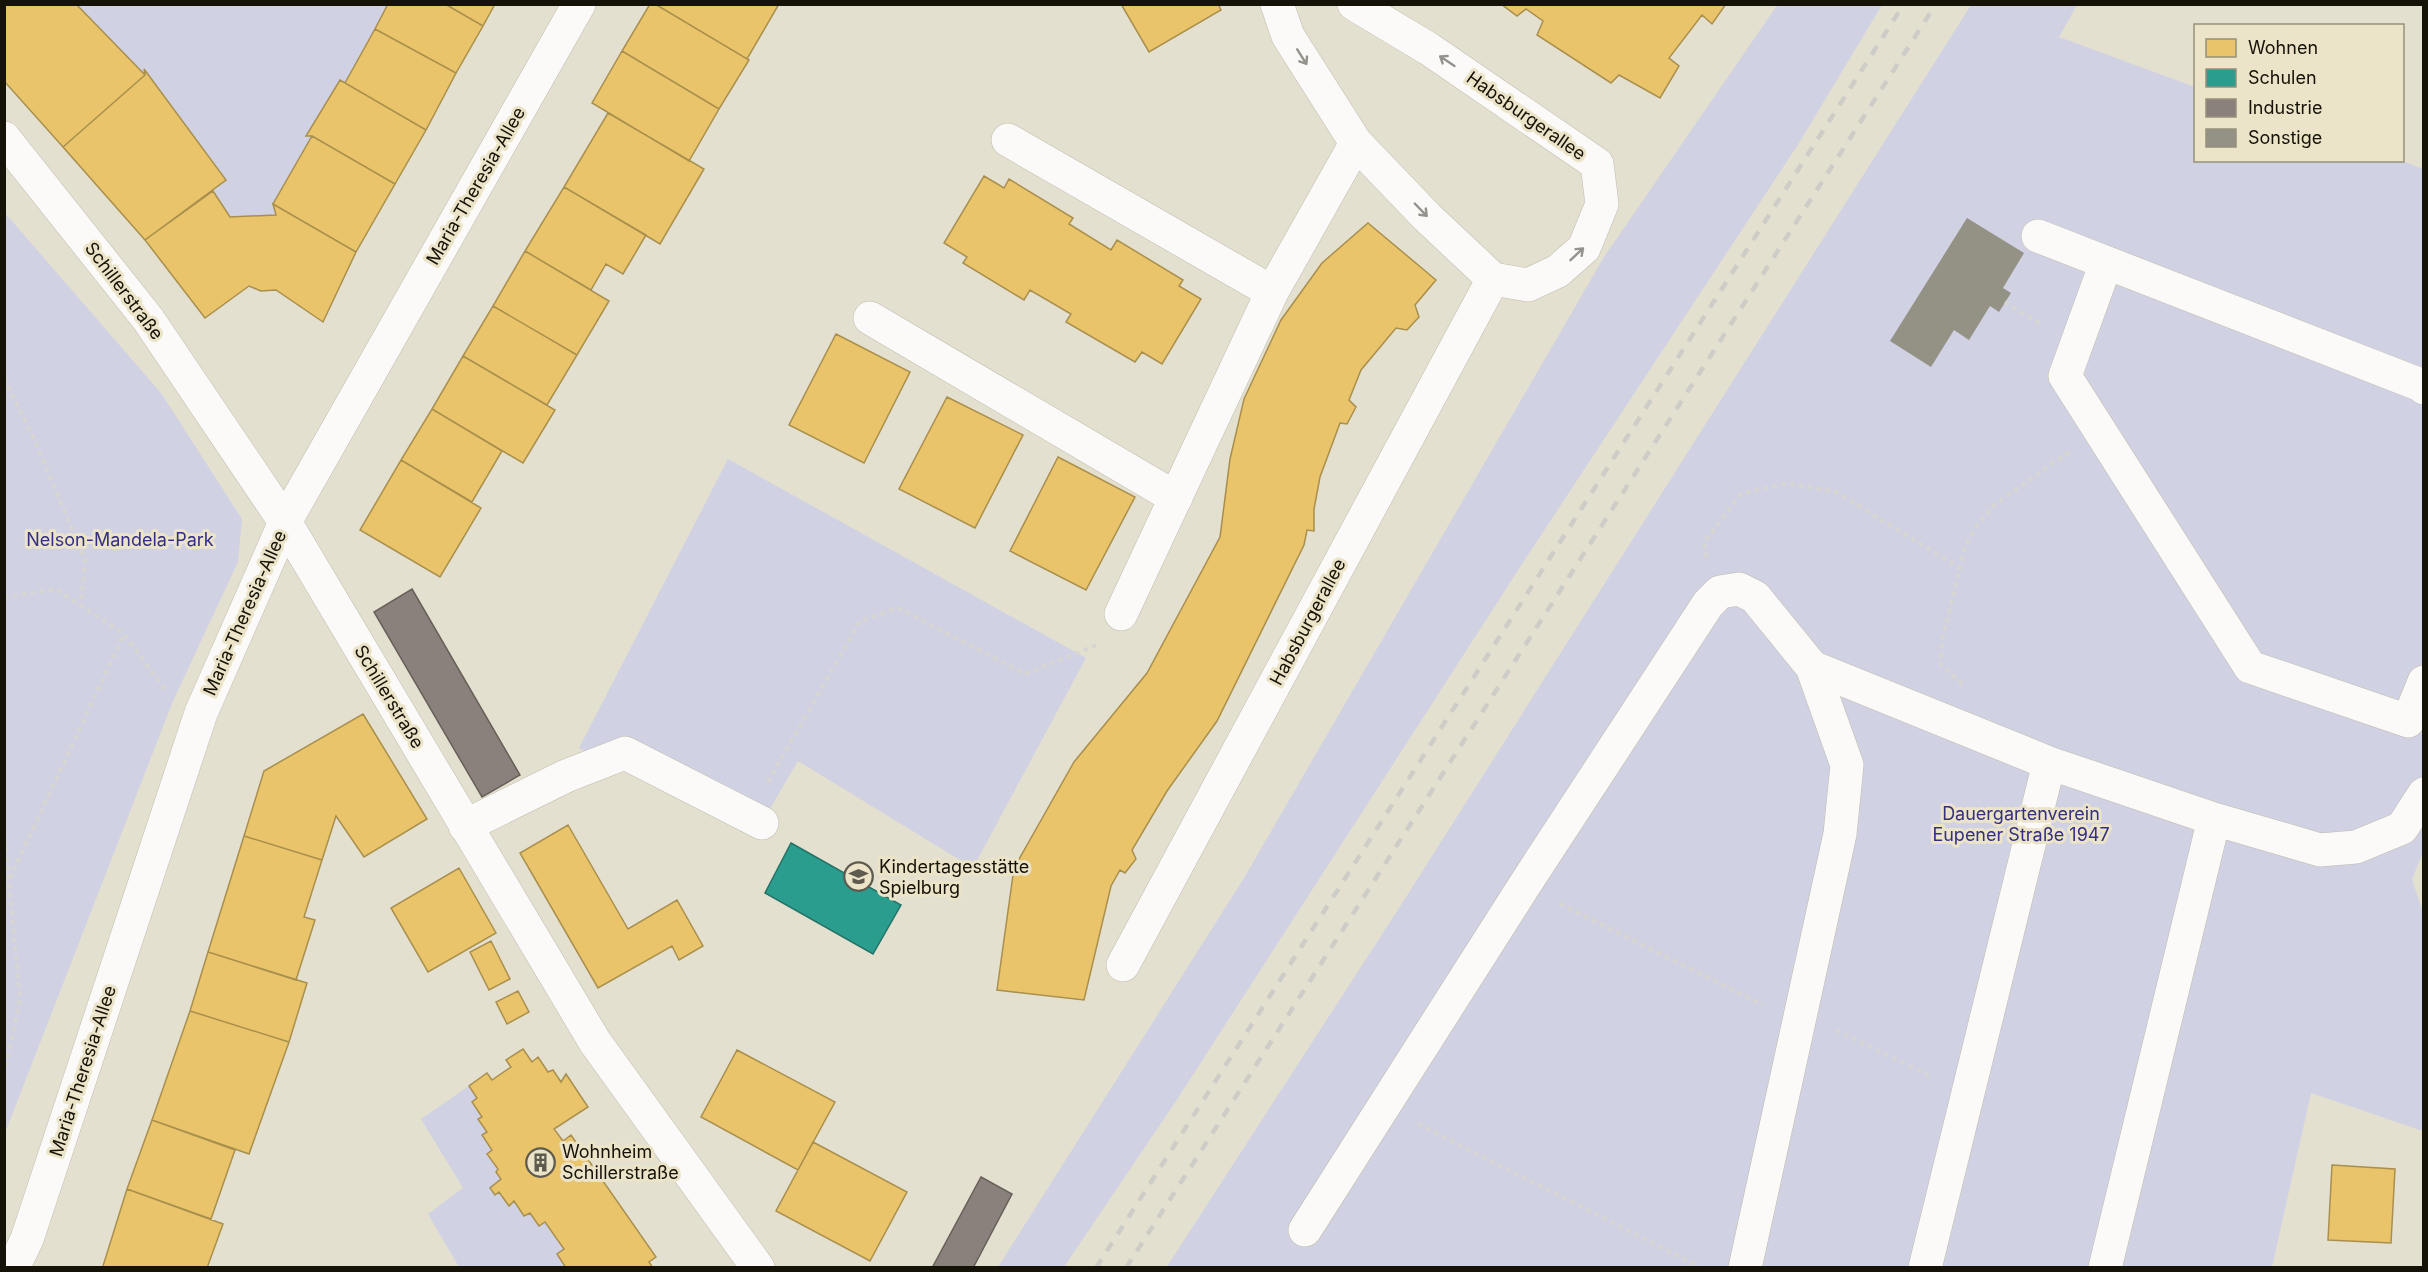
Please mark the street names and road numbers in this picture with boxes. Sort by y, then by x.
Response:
street label: Habsburgerallee [1463,67,1590,164]
street label: Maria-Theresia-Allee [422,103,529,268]
street label: Schillerstraße [81,238,168,344]
street label: Maria-Theresia-Allee [199,527,290,699]
street label: Habsburgerallee [1265,555,1350,689]
street label: Schillerstraße [350,641,428,752]
street label: Maria-Theresia-Allee [45,983,120,1159]

